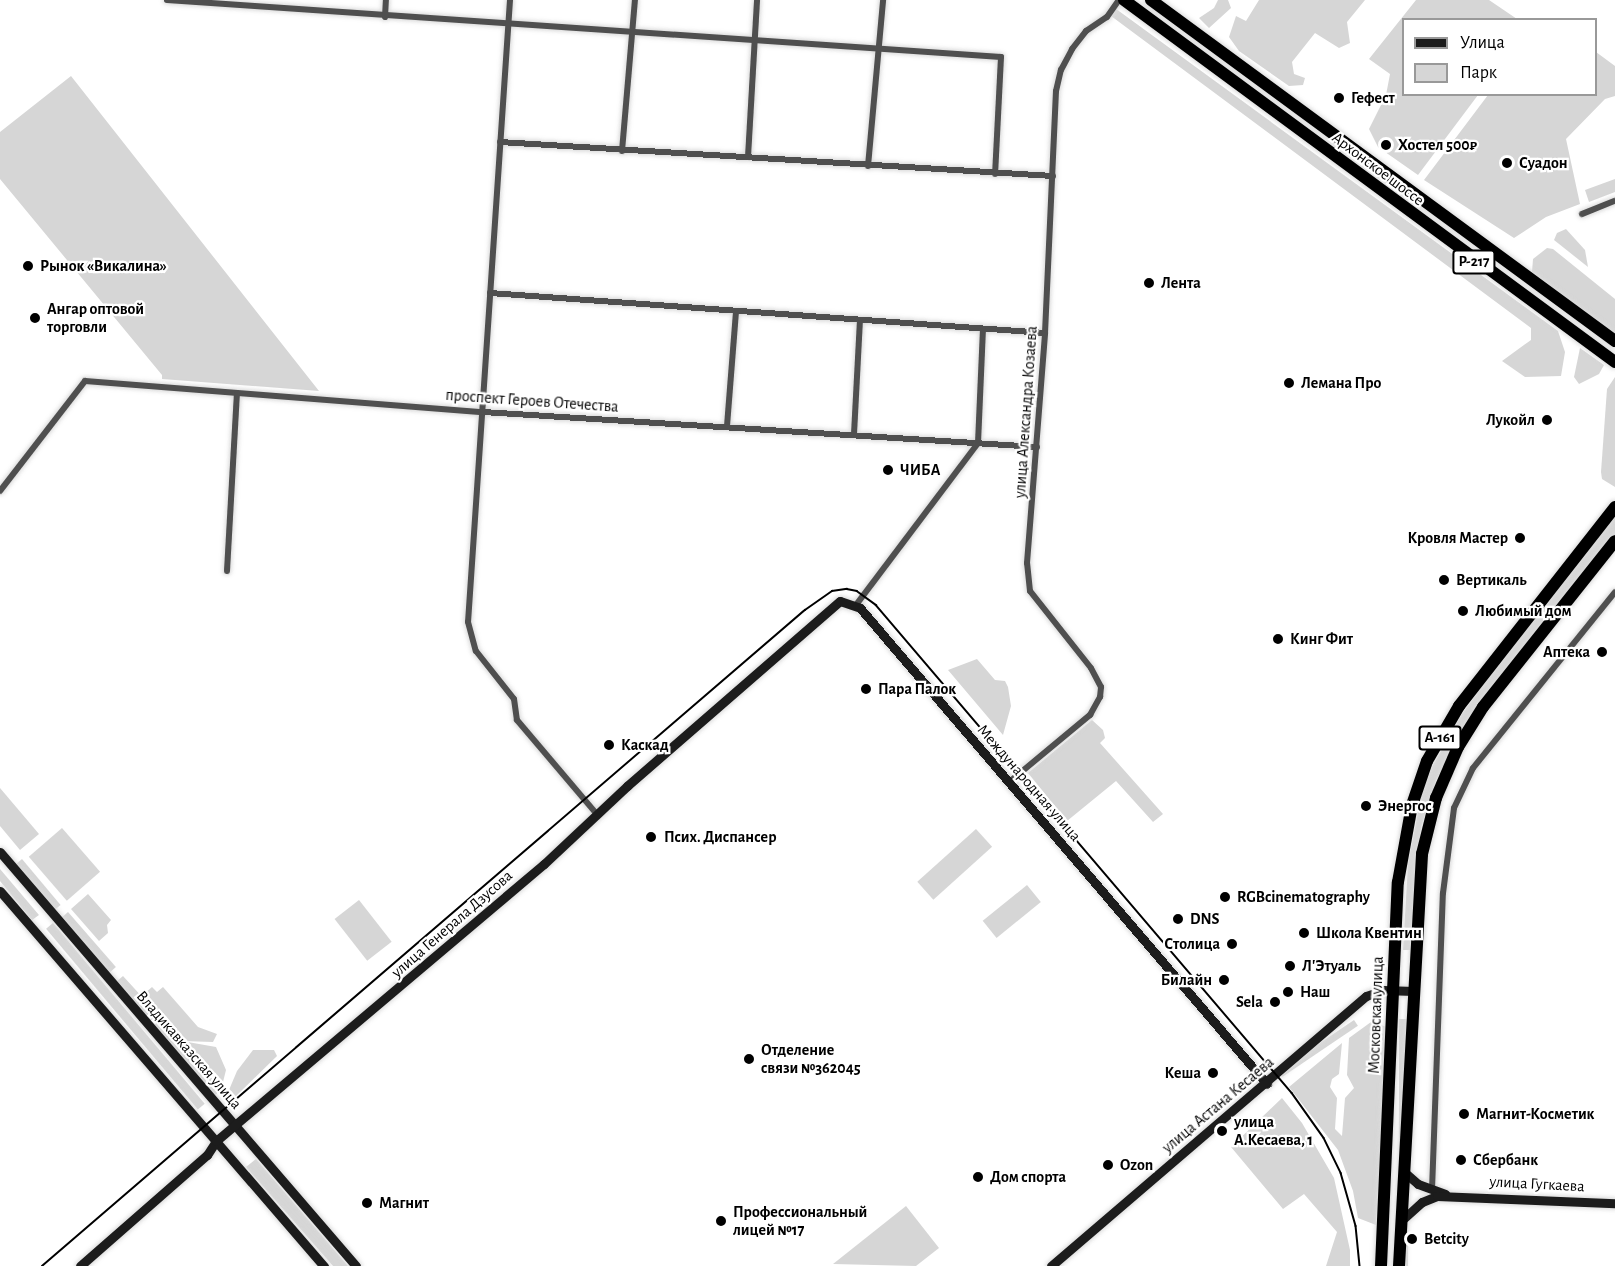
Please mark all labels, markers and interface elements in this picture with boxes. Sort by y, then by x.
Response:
legend [1402,18,1597,96]
text: Улица [1460,34,1505,52]
text: Парк [1460,64,1497,82]
place label: Гефест [1351,88,1395,108]
marker: Гефест [1332,91,1346,105]
street label: Архонское шоссе [1328,128,1428,210]
place label: Хостел 500₽ [1398,135,1477,155]
marker: Хостел 500₽ [1379,138,1393,152]
place label: Суадон [1519,153,1568,173]
marker: Суадон [1500,156,1514,170]
road number: Р-217 [1452,250,1496,274]
place label: Рынок «Викалина» [40,256,167,276]
marker: Рынок «Викалина» [21,259,35,273]
place label: Лента [1161,273,1201,293]
marker: Лента [1142,276,1156,290]
place label: Ангар оптовой торговли [47,299,144,337]
marker: Ангар оптовой торговли [28,311,42,325]
street label: улица Александра Козаева [1010,325,1042,499]
place label: Лемана Про [1301,373,1381,393]
marker: Лемана Про [1282,376,1296,390]
street label: проспект Героев Отечества [445,385,619,417]
place label: Лукойл [1486,410,1535,430]
marker: Лукойл [1540,413,1554,427]
place label: ЧИБА [900,460,940,480]
marker: ЧИБА [881,463,895,477]
place label: Кровля Мастер [1407,528,1508,548]
marker: Кровля Мастер [1513,531,1527,545]
place label: Вертикаль [1456,570,1527,590]
marker: Вертикаль [1437,573,1451,587]
place label: Любимый дом [1475,601,1571,621]
marker: Любимый дом [1456,604,1470,618]
place label: Кинг Фит [1290,629,1353,649]
marker: Кинг Фит [1271,632,1285,646]
place label: Аптека [1543,642,1590,662]
marker: Аптека [1595,645,1609,659]
place label: Пара Палок [878,679,956,699]
marker: Пара Палок [859,682,873,696]
street label: Международная улица [973,721,1085,845]
road number: А-161 [1418,726,1462,750]
place label: Каскад [621,735,669,755]
marker: Каскад [602,738,616,752]
place label: Энергос [1378,796,1432,816]
marker: Энергос [1359,799,1373,813]
place label: Псих. Диспансер [664,827,776,847]
marker: Псих. Диспансер [642,828,660,846]
street label: улица Генерала Дзусова [387,866,517,982]
place label: RGBcinematography [1237,887,1370,907]
marker: RGBcinematography [1218,890,1232,904]
place label: DNS [1190,909,1219,929]
marker: DNS [1171,912,1185,926]
place label: Школа Квентин [1316,923,1422,943]
marker: Школа Квентин [1297,926,1311,940]
place label: Столица [1164,934,1220,954]
marker: Столица [1225,937,1239,951]
place label: Л'Этуаль [1302,956,1361,976]
street label: Московская улица [1364,956,1388,1074]
marker: Л'Этуаль [1283,959,1297,973]
place label: Билайн [1161,970,1212,990]
marker: Билайн [1217,973,1231,987]
place label: Наш [1300,982,1330,1002]
marker: Наш [1281,985,1295,999]
street label: Владикавказская улица [132,987,246,1113]
place label: Sela [1236,992,1263,1012]
marker: Sela [1268,995,1282,1009]
place label: Отделение связи №362045 [761,1040,861,1078]
marker: Отделение связи №362045 [742,1052,756,1066]
street label: улица Астана Кесаева [1158,1053,1278,1157]
place label: Кеша [1165,1063,1201,1083]
marker: Кеша [1206,1066,1220,1080]
place label: Магнит-Косметик [1476,1104,1595,1124]
marker: Магнит-Косметик [1457,1107,1471,1121]
place label: улица А.Кесаева, 1 [1234,1112,1313,1150]
marker: улица А.Кесаева, 1 [1215,1124,1229,1138]
place label: Сбербанк [1473,1150,1538,1170]
marker: Сбербанк [1454,1153,1468,1167]
place label: Ozon [1120,1155,1153,1175]
marker: Ozon [1101,1158,1115,1172]
place label: Дом спорта [990,1167,1066,1187]
marker: Дом спорта [971,1170,985,1184]
street label: улица Гугкаева [1489,1172,1585,1196]
place label: Магнит [379,1193,429,1213]
marker: Магнит [360,1196,374,1210]
place label: Профессиональный лицей №17 [733,1202,867,1240]
marker: Профессиональный лицей №17 [714,1214,728,1228]
place label: Betcity [1424,1229,1469,1249]
marker: Betcity [1405,1232,1419,1246]

